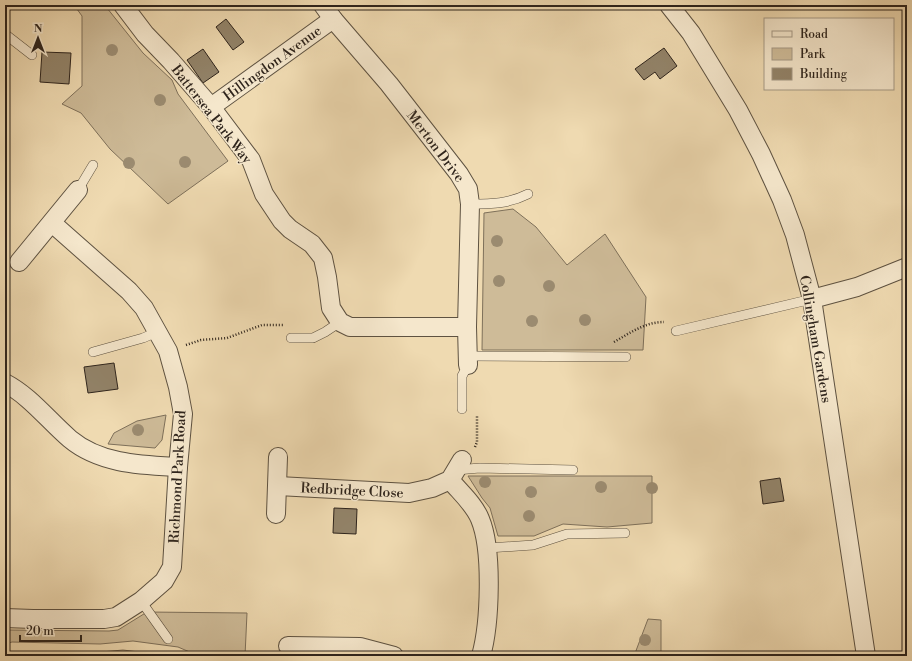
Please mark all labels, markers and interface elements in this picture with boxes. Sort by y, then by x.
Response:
north arrow [18,18,58,58]
legend [764,18,894,90]
text: N [34,22,43,36]
street label: Hillingdon Avenue [220,22,325,106]
text: Road [800,27,828,42]
text: Park [800,47,826,62]
street label: Battersea Park Way [166,61,256,168]
text: Building [799,67,848,82]
street label: Merton Drive [402,107,468,186]
street label: Collingham Gardens [795,274,835,404]
street label: Richmond Park Road [166,410,190,544]
street label: Redbridge Close [300,479,404,503]
scale bar [20,617,81,643]
text: 20 m [26,624,54,639]

